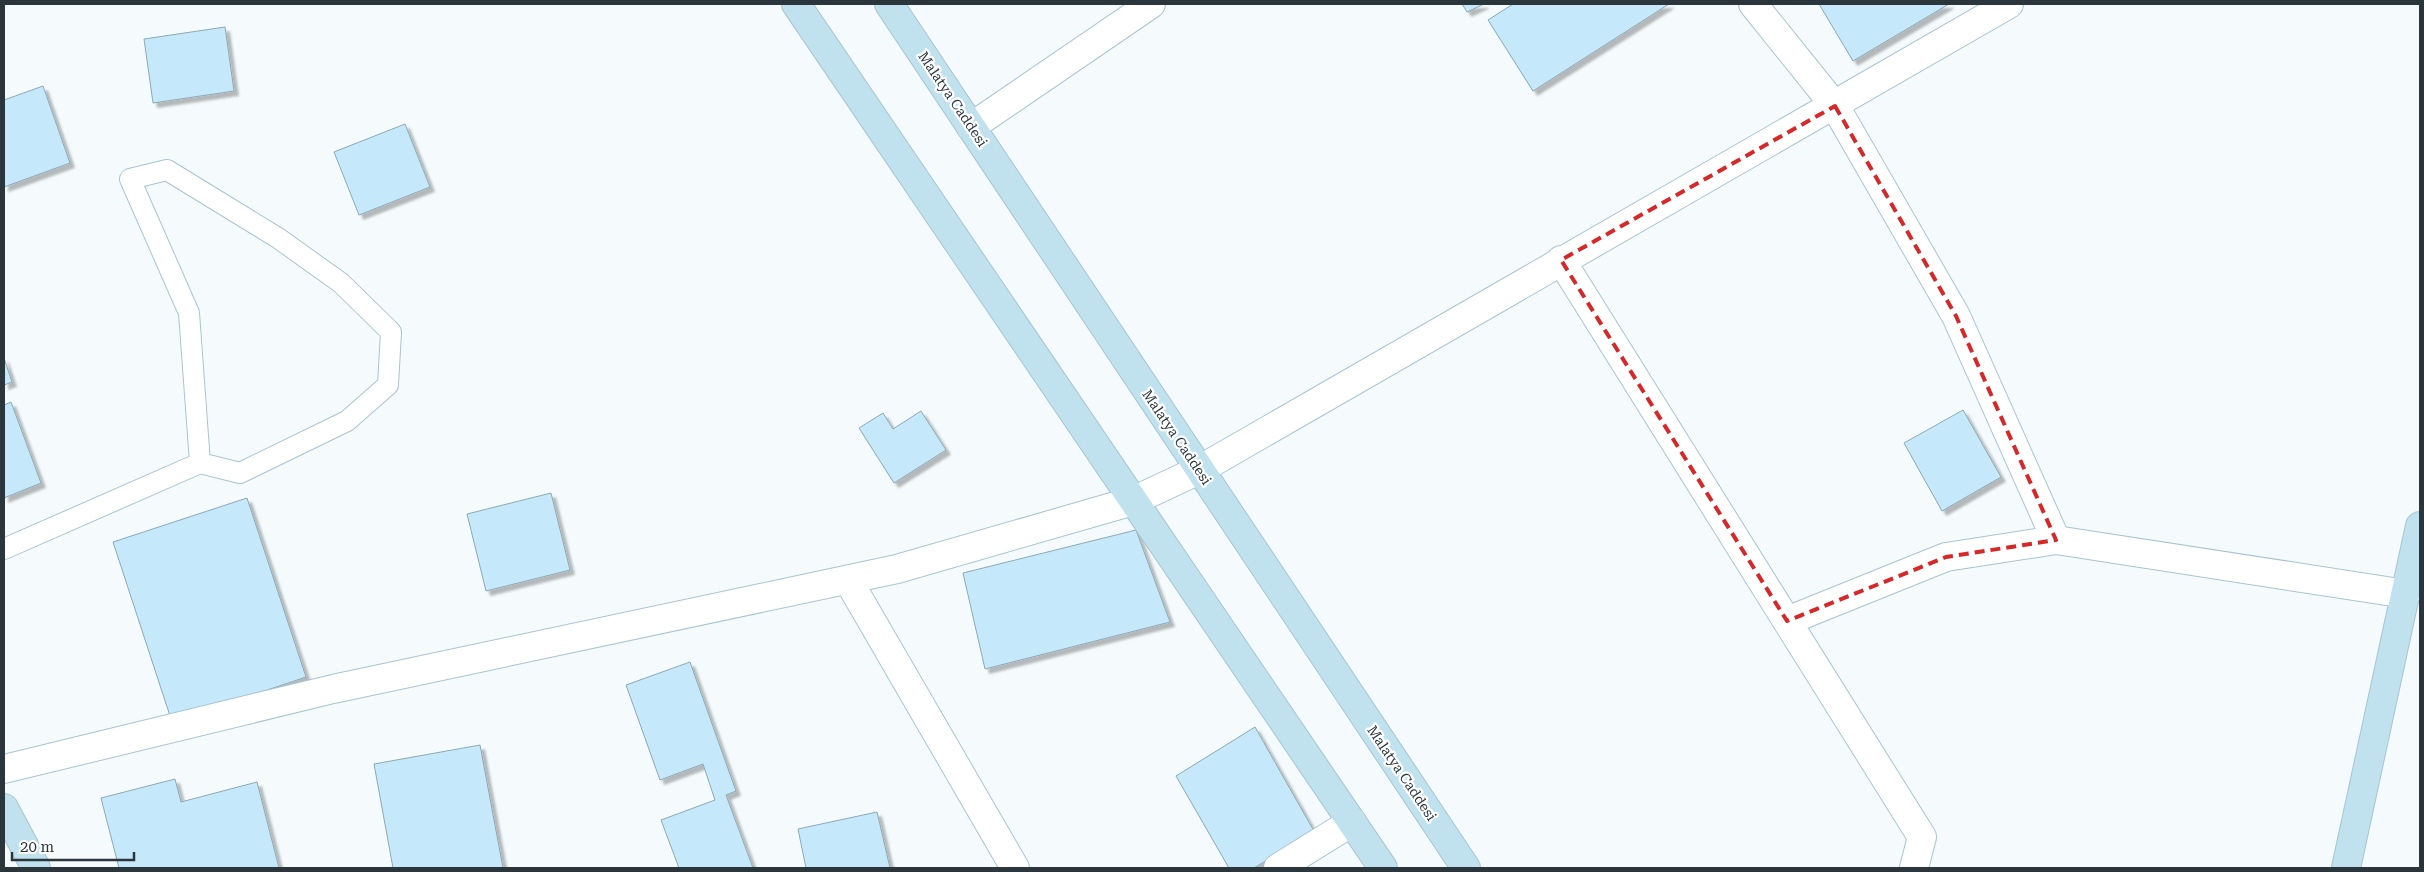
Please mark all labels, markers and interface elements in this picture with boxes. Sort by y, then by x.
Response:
street label: Malatya Caddesi [915,48,991,150]
street label: Malatya Caddesi [1139,386,1215,488]
street label: Malatya Caddesi [1364,722,1440,824]
scale bar [12,830,135,862]
text: 20 m [20,838,55,856]

